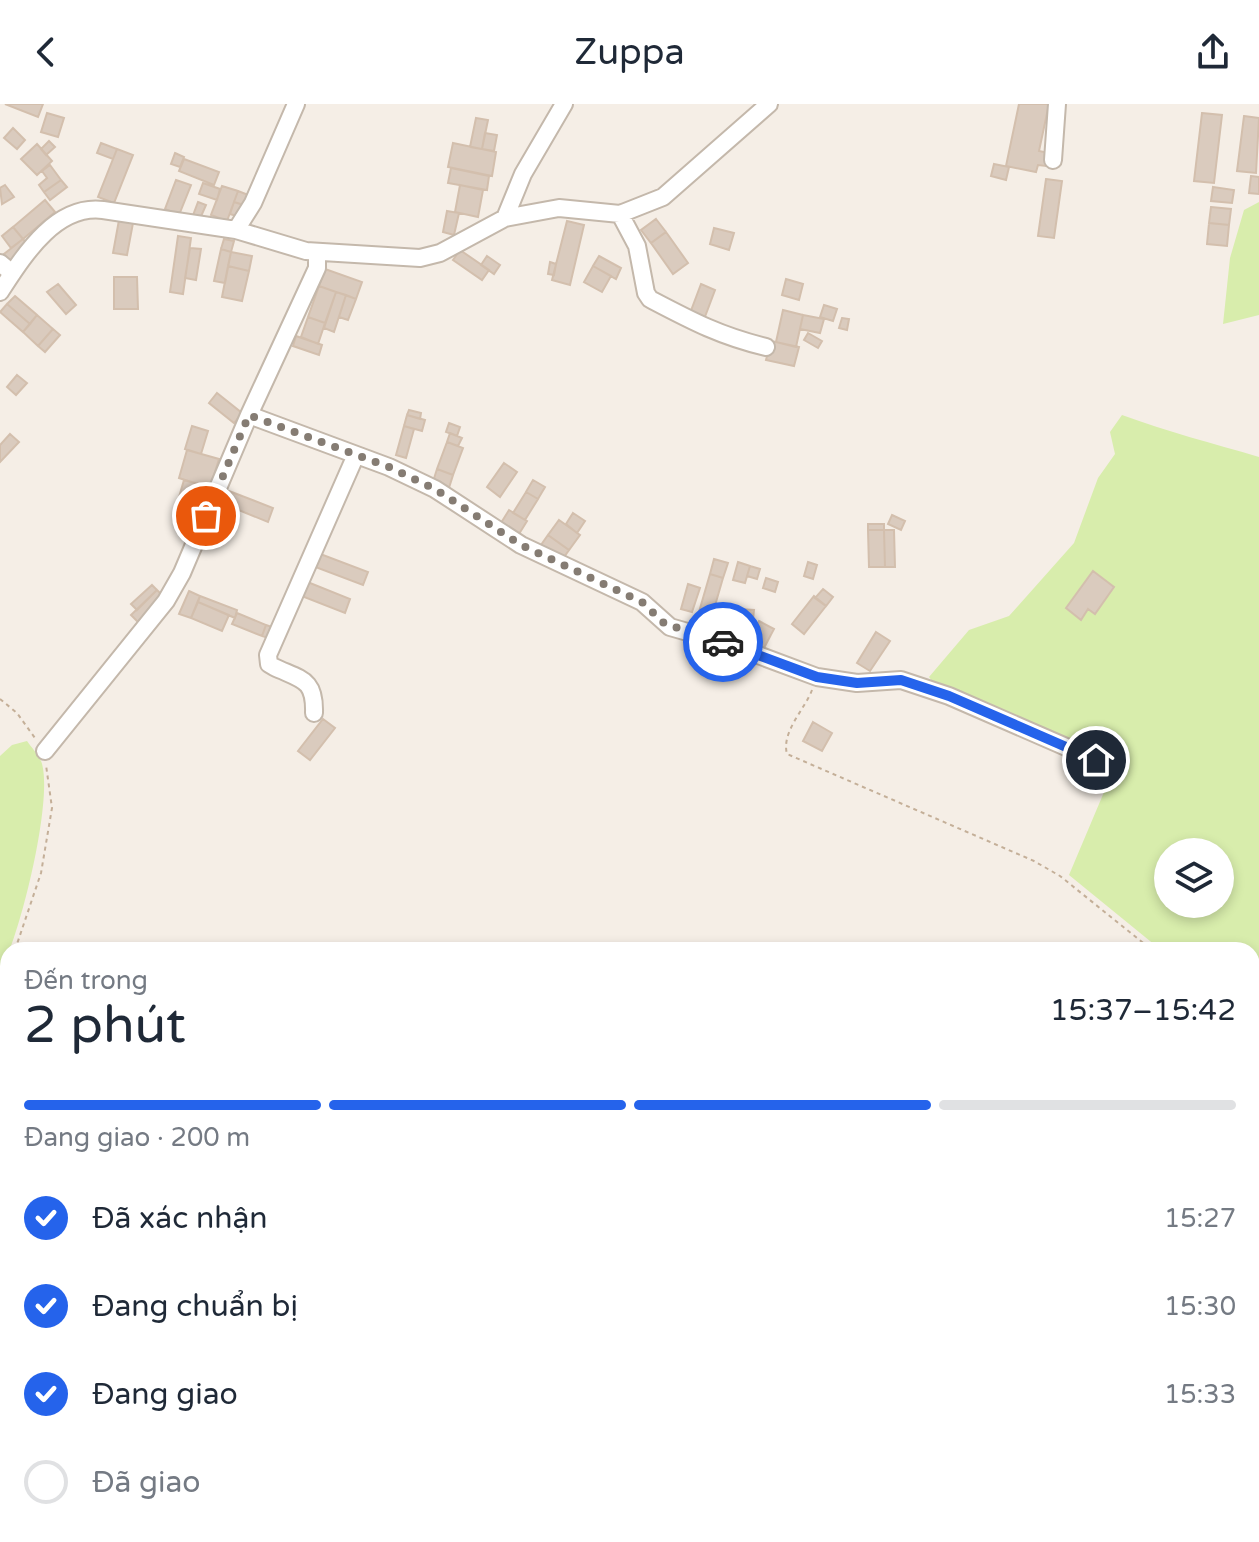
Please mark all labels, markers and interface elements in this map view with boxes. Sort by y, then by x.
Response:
icon: back [24,30,68,74]
icon: share [1191,30,1235,74]
text: Zuppa [574,31,685,74]
pin [172,482,240,550]
icon: bag [184,494,228,538]
courier [683,602,763,682]
icon: car [701,620,745,664]
pin [1062,726,1130,794]
icon: home [1074,738,1118,782]
map controls [1154,838,1234,918]
button: layers [1154,838,1234,918]
text: Đến trong [24,965,148,996]
text: 15:37–15:42 [1050,992,1236,1029]
text: 2 phút [24,994,186,1057]
text: Đang giao · 200 m [24,1122,250,1153]
icon: check [24,1196,68,1240]
text: Đã xác nhận [92,1200,268,1237]
text: 15:27 [1164,1203,1236,1234]
icon: check [24,1284,68,1328]
text: Đang chuẩn bị [92,1288,298,1325]
text: 15:30 [1164,1291,1236,1322]
icon: check [24,1372,68,1416]
text: Đang giao [92,1376,238,1413]
text: 15:33 [1164,1379,1236,1410]
text: Đã giao [92,1464,201,1501]

